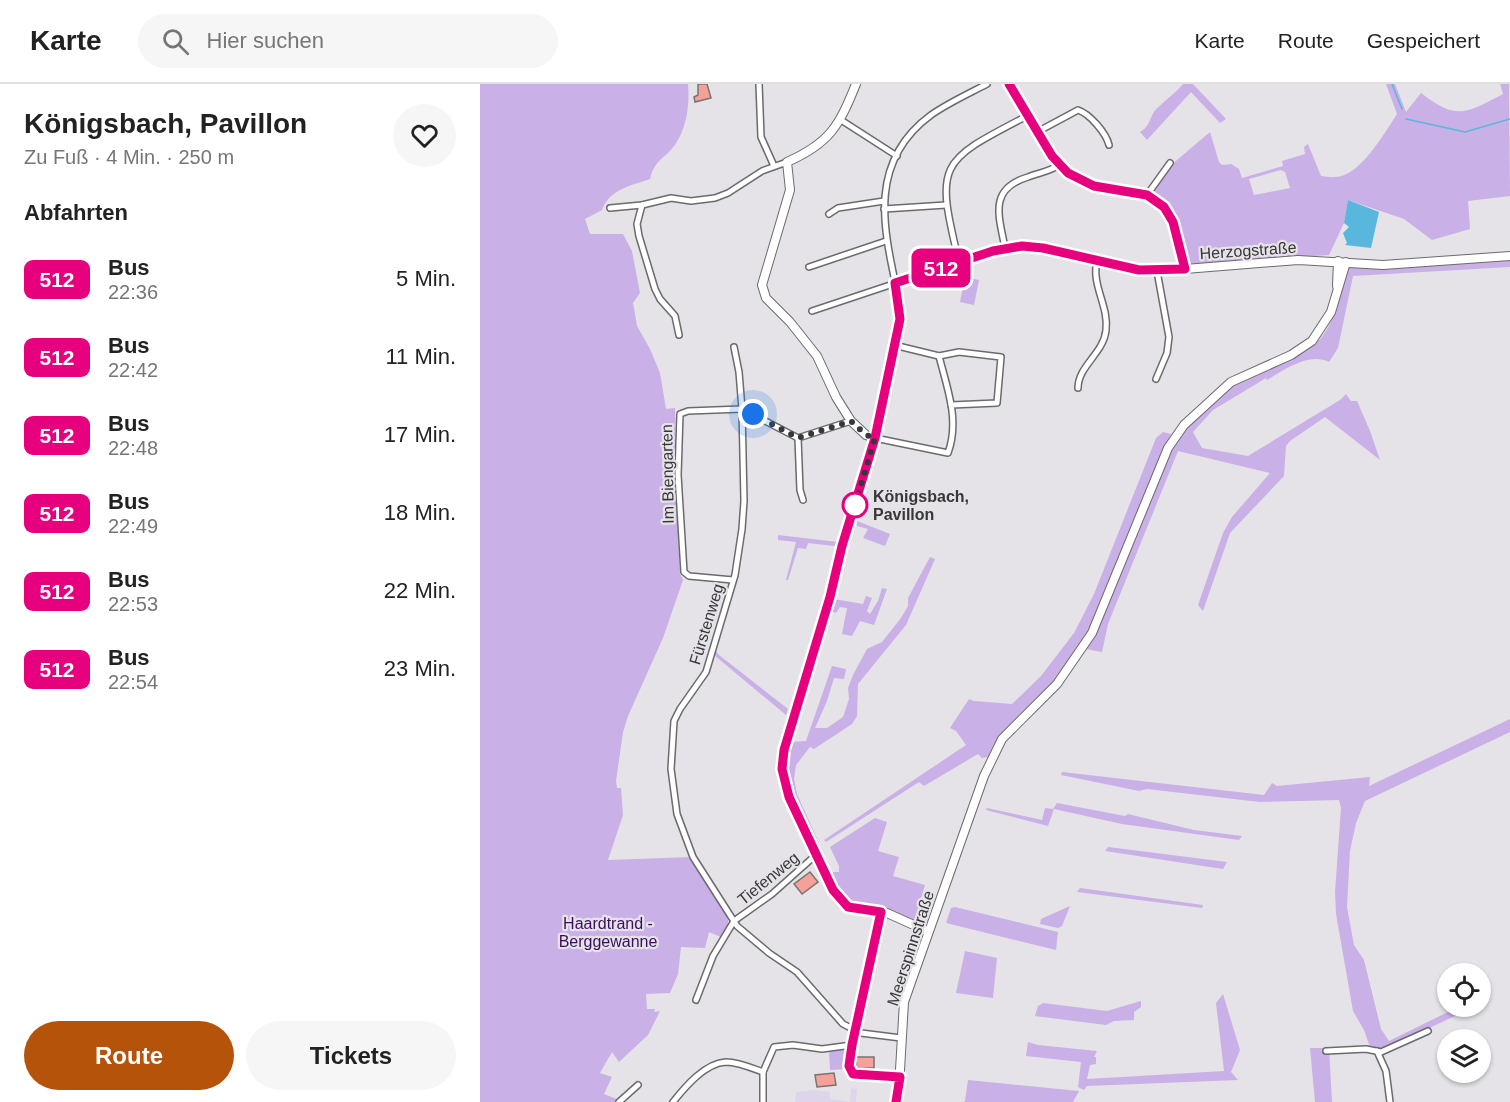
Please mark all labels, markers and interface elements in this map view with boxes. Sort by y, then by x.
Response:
search box [138,14,558,68]
text: Karte [30,25,102,56]
icon: search [159,25,192,58]
text: Hier suchen [207,28,324,53]
text: Karte [1195,29,1245,52]
text: Route [1278,29,1334,52]
text: Gespeichert [1367,29,1480,52]
button: heart [393,104,456,167]
text: Königsbach, Pavillon [24,108,307,139]
text: Zu Fuß · 4 Min. · 250 m [24,146,234,168]
text: Abfahrten [24,200,128,225]
street label: Herzogstraße [1199,239,1297,262]
line badge: 512 [906,248,976,288]
text: Bus [108,255,150,280]
text: 512 [923,257,959,280]
text: 5 Min. [396,266,456,291]
text: 512 [39,268,75,291]
text: 22:36 [108,281,158,303]
text: Bus [108,333,150,358]
text: 11 Min. [385,344,456,369]
text: 512 [39,346,75,369]
text: 22:42 [108,359,158,381]
your location [738,399,768,429]
text: Bus [108,411,150,436]
text: 17 Min. [384,422,456,447]
text: 512 [39,424,75,447]
street label: Im Biengarten [658,424,677,524]
text: 22:48 [108,437,158,459]
place label: Königsbach, Pavillon [873,488,969,523]
text: Bus [108,489,150,514]
marker: Königsbach, Pavillon [842,492,868,518]
text: 18 Min. [384,500,456,525]
text: 512 [39,502,75,525]
text: 22:49 [108,515,158,537]
text: Bus [108,567,150,592]
text: 22 Min. [384,578,456,603]
text: 512 [39,580,75,603]
street label: Fürstenweg [686,582,727,667]
text: 22:53 [108,593,158,615]
text: Bus [108,645,150,670]
text: 23 Min. [384,656,456,681]
text: 512 [39,658,75,681]
text: 22:54 [108,671,158,693]
street label: Tiefenweg [735,849,802,908]
street label: Meerspinnstraße [884,888,937,1008]
park label: Haardtrand - Berggewanne [559,915,657,950]
map controls [1437,963,1491,1083]
button: locate [1437,963,1491,1017]
button: Route [24,1021,234,1090]
button: Tickets [246,1021,456,1090]
button: layers [1437,1029,1491,1083]

